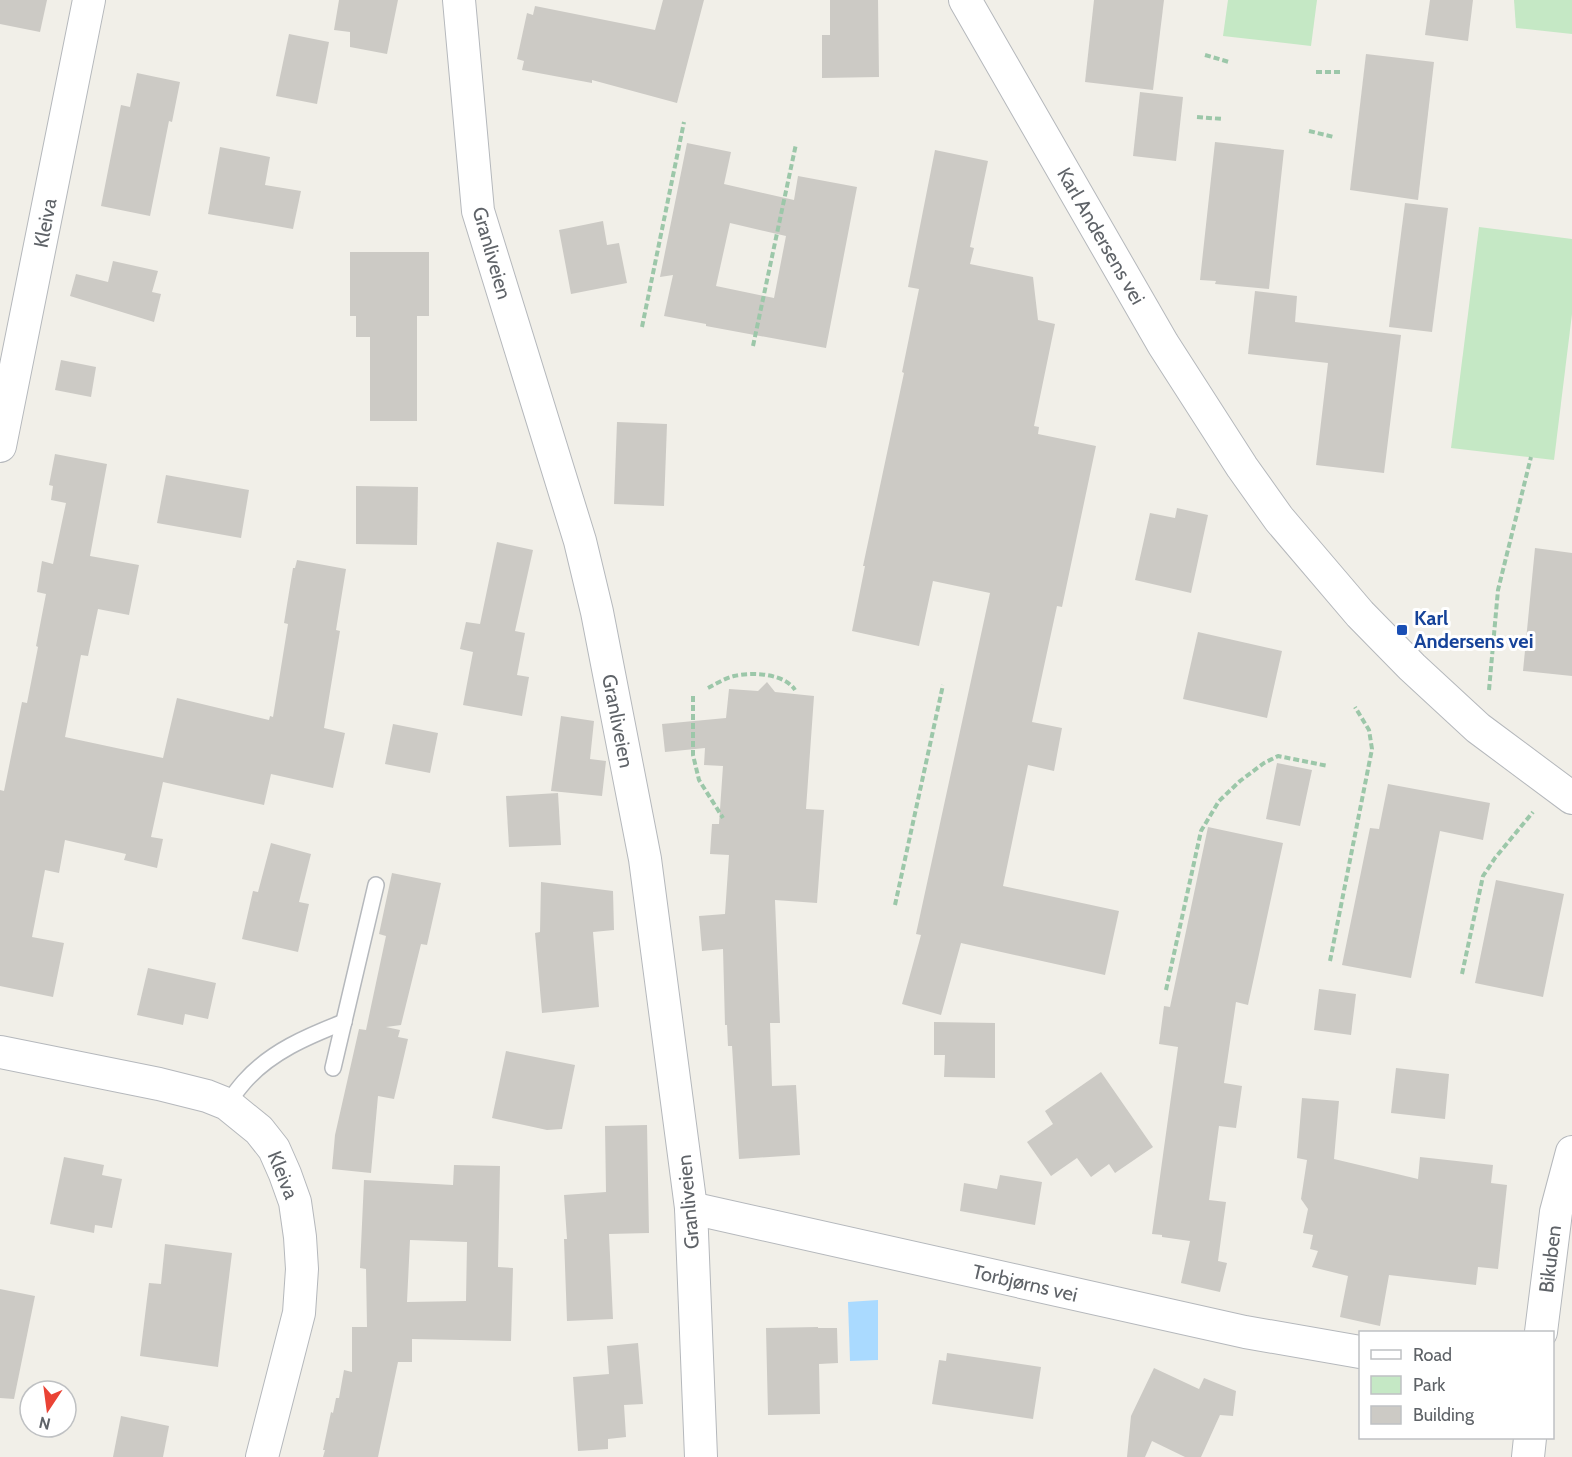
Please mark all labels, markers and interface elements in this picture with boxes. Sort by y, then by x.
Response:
street label: Karl Andersens vei [1052,163,1150,309]
street label: Kleiva [28,196,62,250]
street label: Granliveien [467,204,517,302]
place label: Karl Andersens vei [1414,606,1533,653]
marker: Karl Andersens vei [1395,623,1409,637]
street label: Granliveien [597,672,639,770]
street label: Kleiva [263,1147,304,1203]
street label: Granliveien [672,1154,704,1250]
street label: Bikuben [1534,1224,1566,1294]
street label: Torbjørns vei [970,1259,1080,1307]
legend [1359,1331,1554,1439]
text: Road [1413,1344,1452,1366]
text: Park [1413,1374,1446,1396]
north arrow [18,1379,78,1439]
text: Building [1413,1404,1475,1426]
text: N [37,1413,52,1434]

